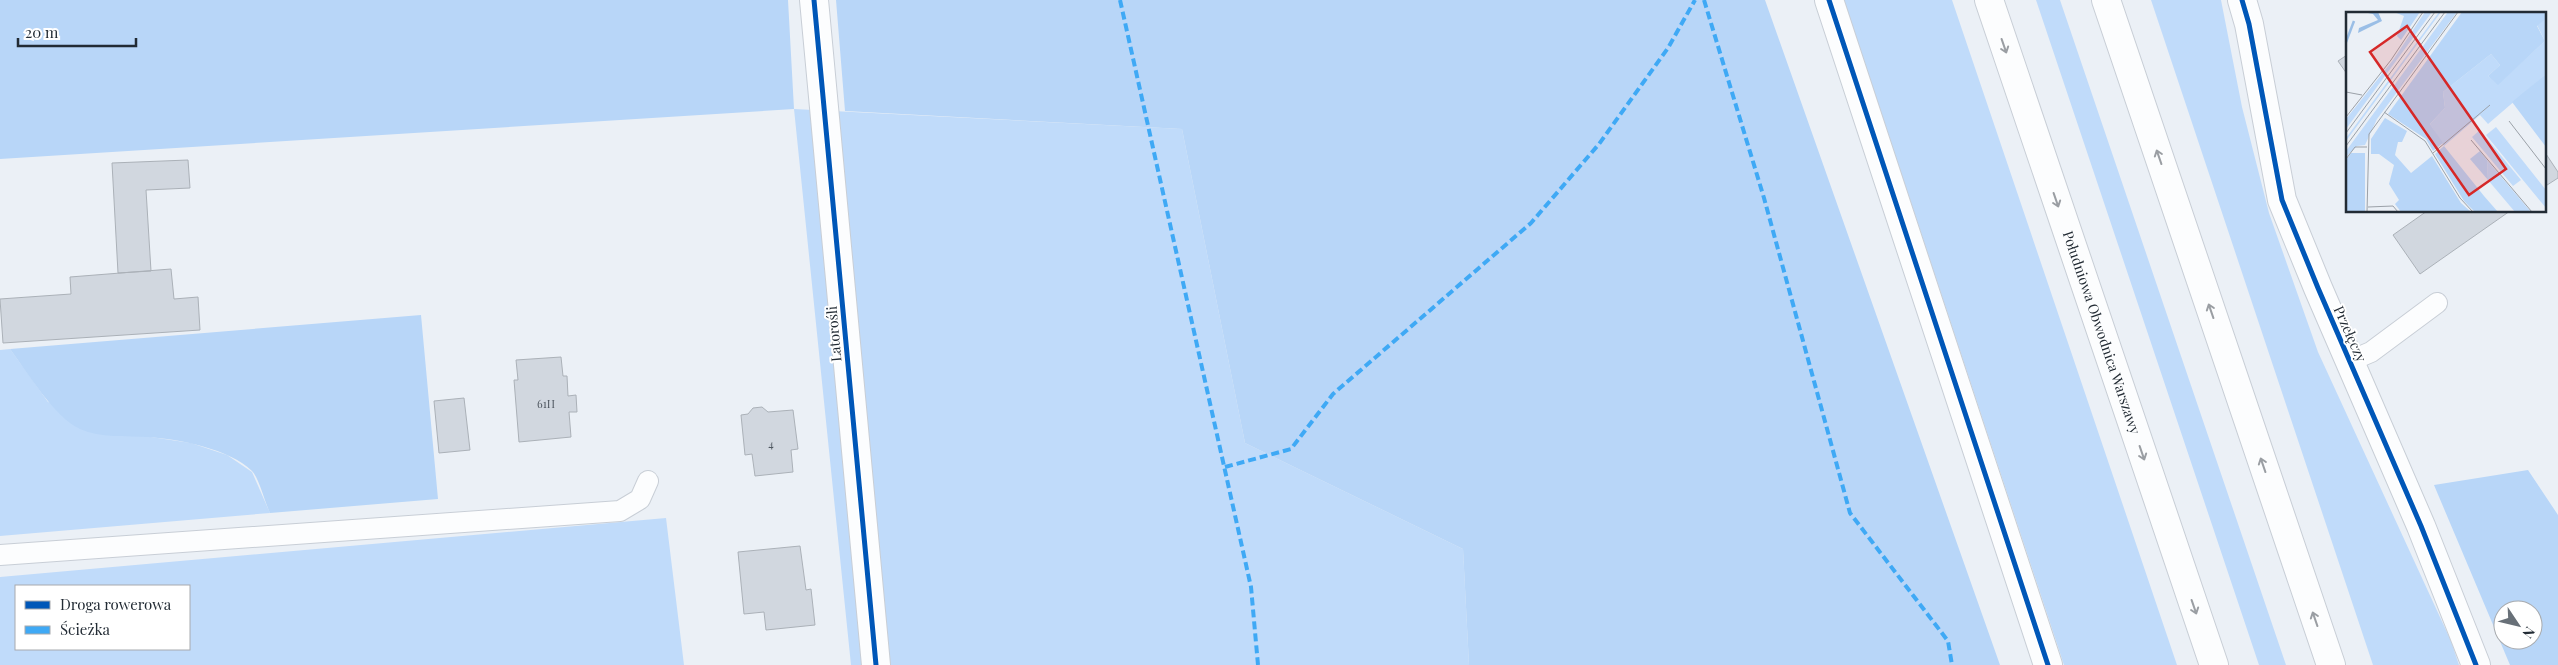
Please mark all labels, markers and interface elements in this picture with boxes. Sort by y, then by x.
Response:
inset map [2346,12,2546,212]
scale bar [18,15,135,47]
text: 20 m [25,22,59,42]
one-way arrow [2000,38,2009,53]
one-way arrow [2154,149,2164,165]
one-way arrow [2052,192,2062,208]
street label: Południowa Obwodnica Warszawy [2059,228,2145,437]
one-way arrow [2206,303,2216,319]
street label: Przełęczy [2330,303,2371,365]
street label: Latorośli [822,305,845,363]
house number: 61H [537,396,555,411]
house number: 4 [768,436,774,451]
one-way arrow [2138,445,2147,461]
one-way arrow [2258,457,2268,473]
legend [15,585,190,650]
text: Droga rowerowa [60,594,172,614]
one-way arrow [2190,599,2200,615]
north arrow [2493,600,2543,650]
one-way arrow [2310,611,2320,627]
text: Ścieżka [60,619,111,639]
text: N [2518,623,2540,642]

